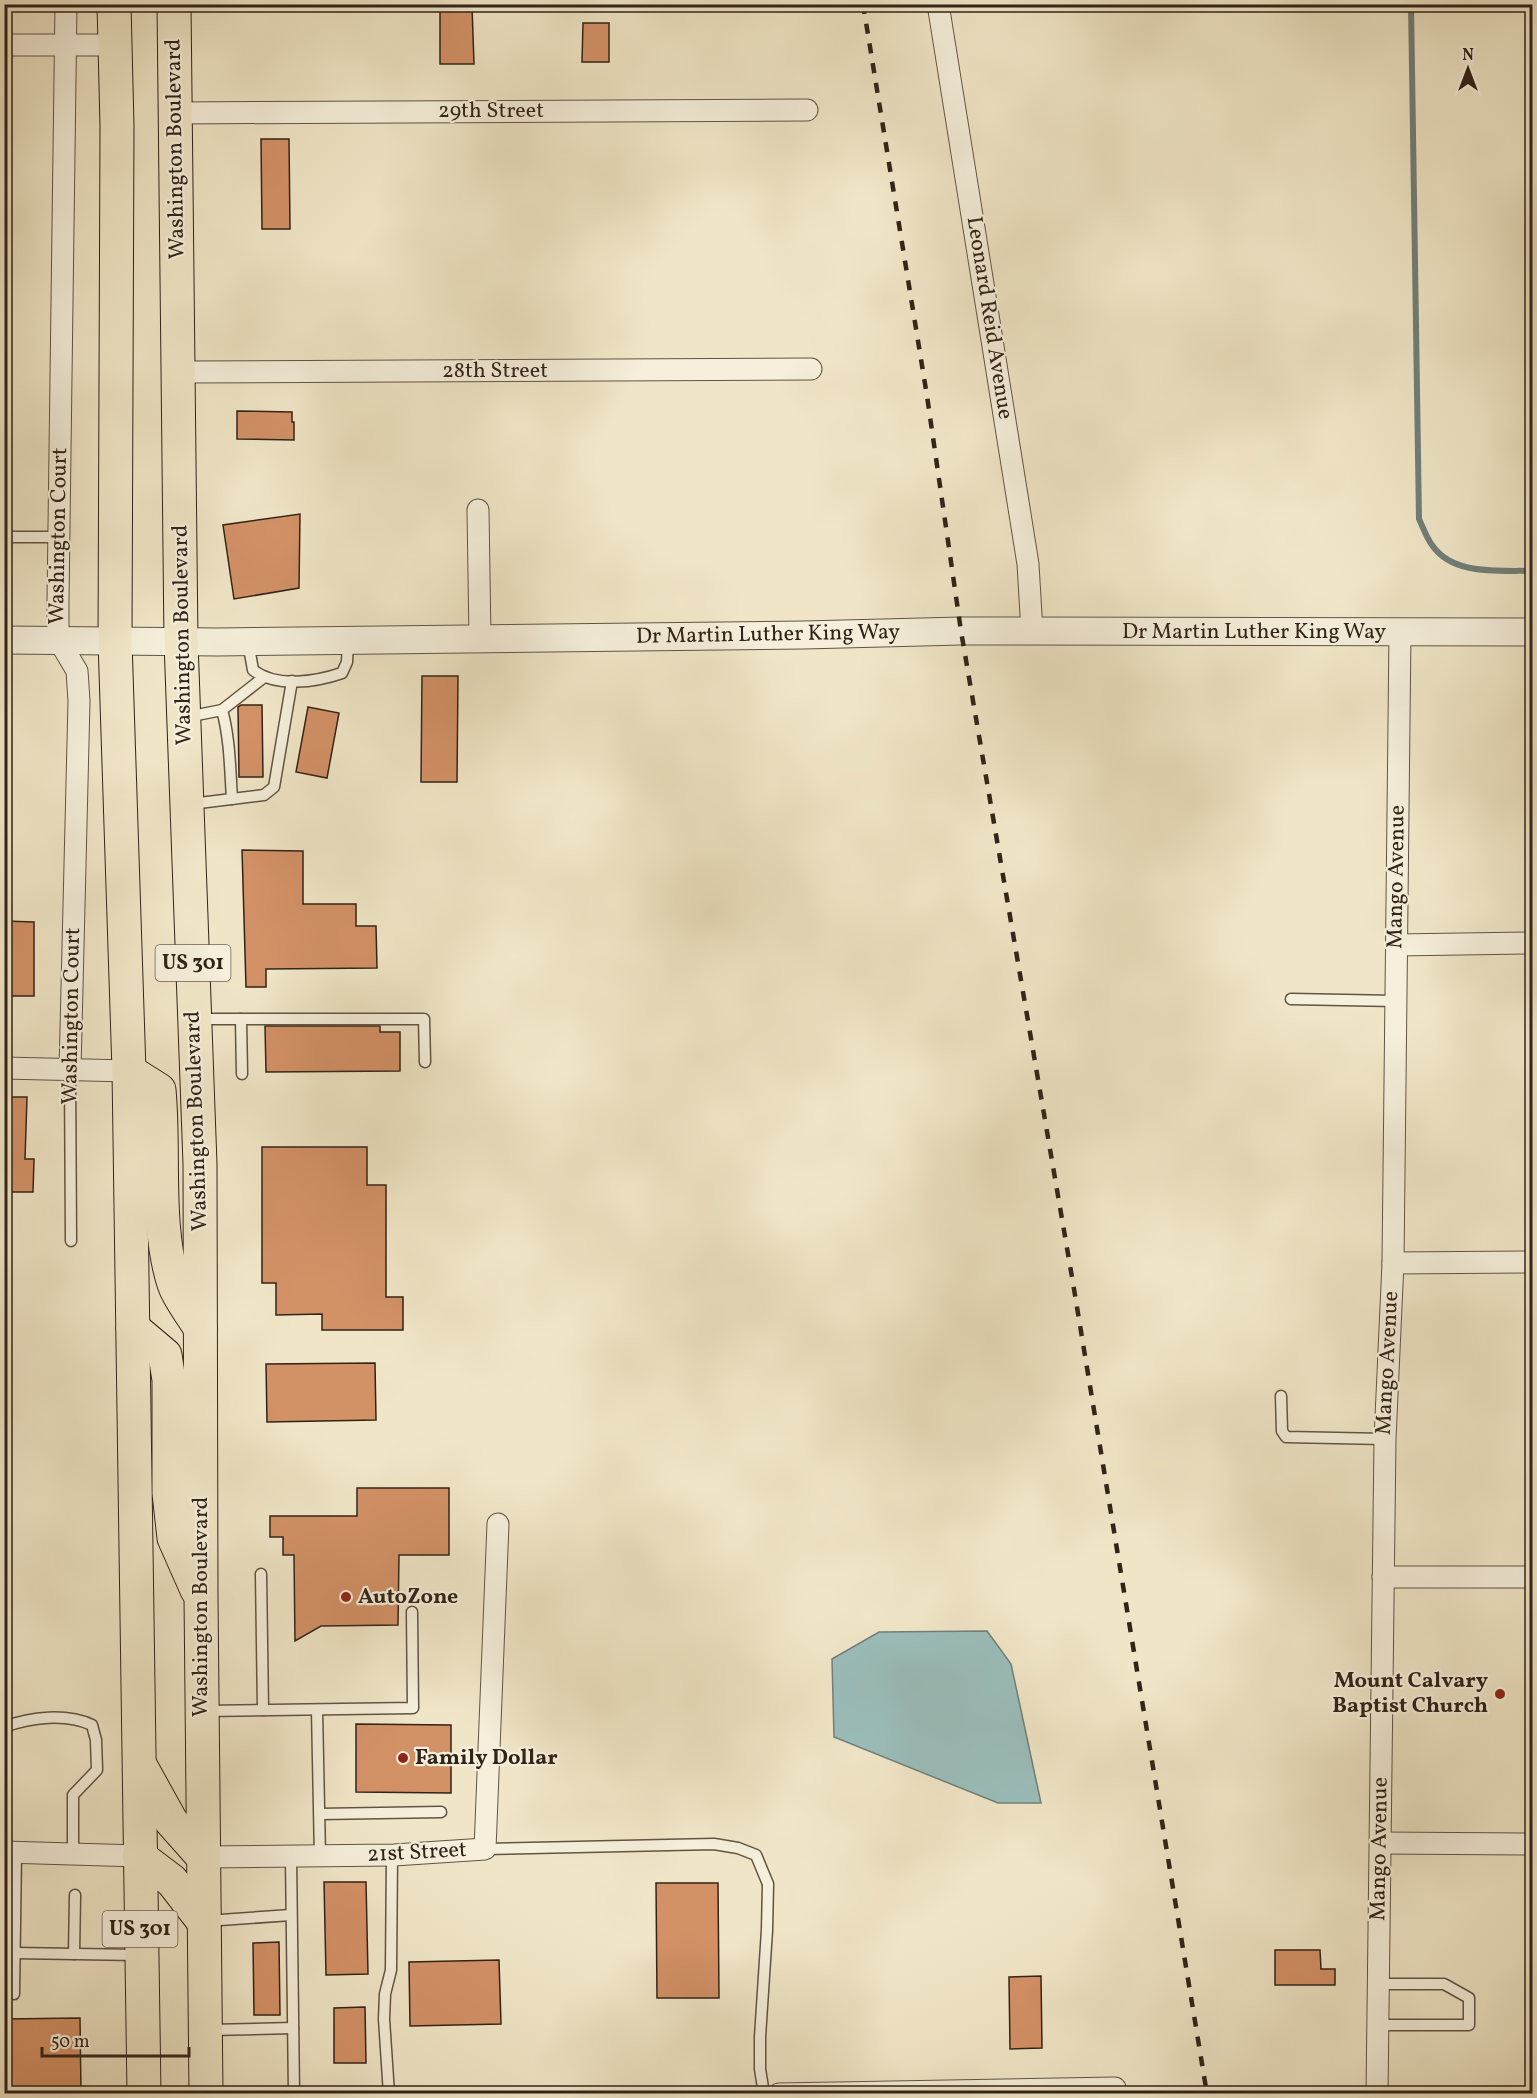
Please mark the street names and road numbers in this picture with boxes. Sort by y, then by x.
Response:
street label: Washington Boulevard [159,38,193,260]
street label: 29th Street [438,96,544,127]
street label: Leonard Reid Avenue [958,214,1020,422]
street label: 28th Street [442,356,548,387]
street label: Washington Court [42,447,76,625]
street label: Washington Boulevard [166,524,200,746]
street label: Dr Martin Luther King Way [636,617,900,653]
street label: Dr Martin Luther King Way [1122,617,1386,648]
street label: Mango Avenue [1380,805,1414,949]
street label: Washington Court [55,927,89,1105]
road number: US 301 [156,945,230,981]
street label: Washington Boulevard [178,1010,216,1232]
street label: Mango Avenue [1369,1290,1407,1436]
street label: Washington Boulevard [186,1497,217,1717]
street label: Mango Avenue [1363,1777,1397,1921]
street label: 21st Street [366,1835,468,1871]
road number: US 301 [102,1911,178,1947]

